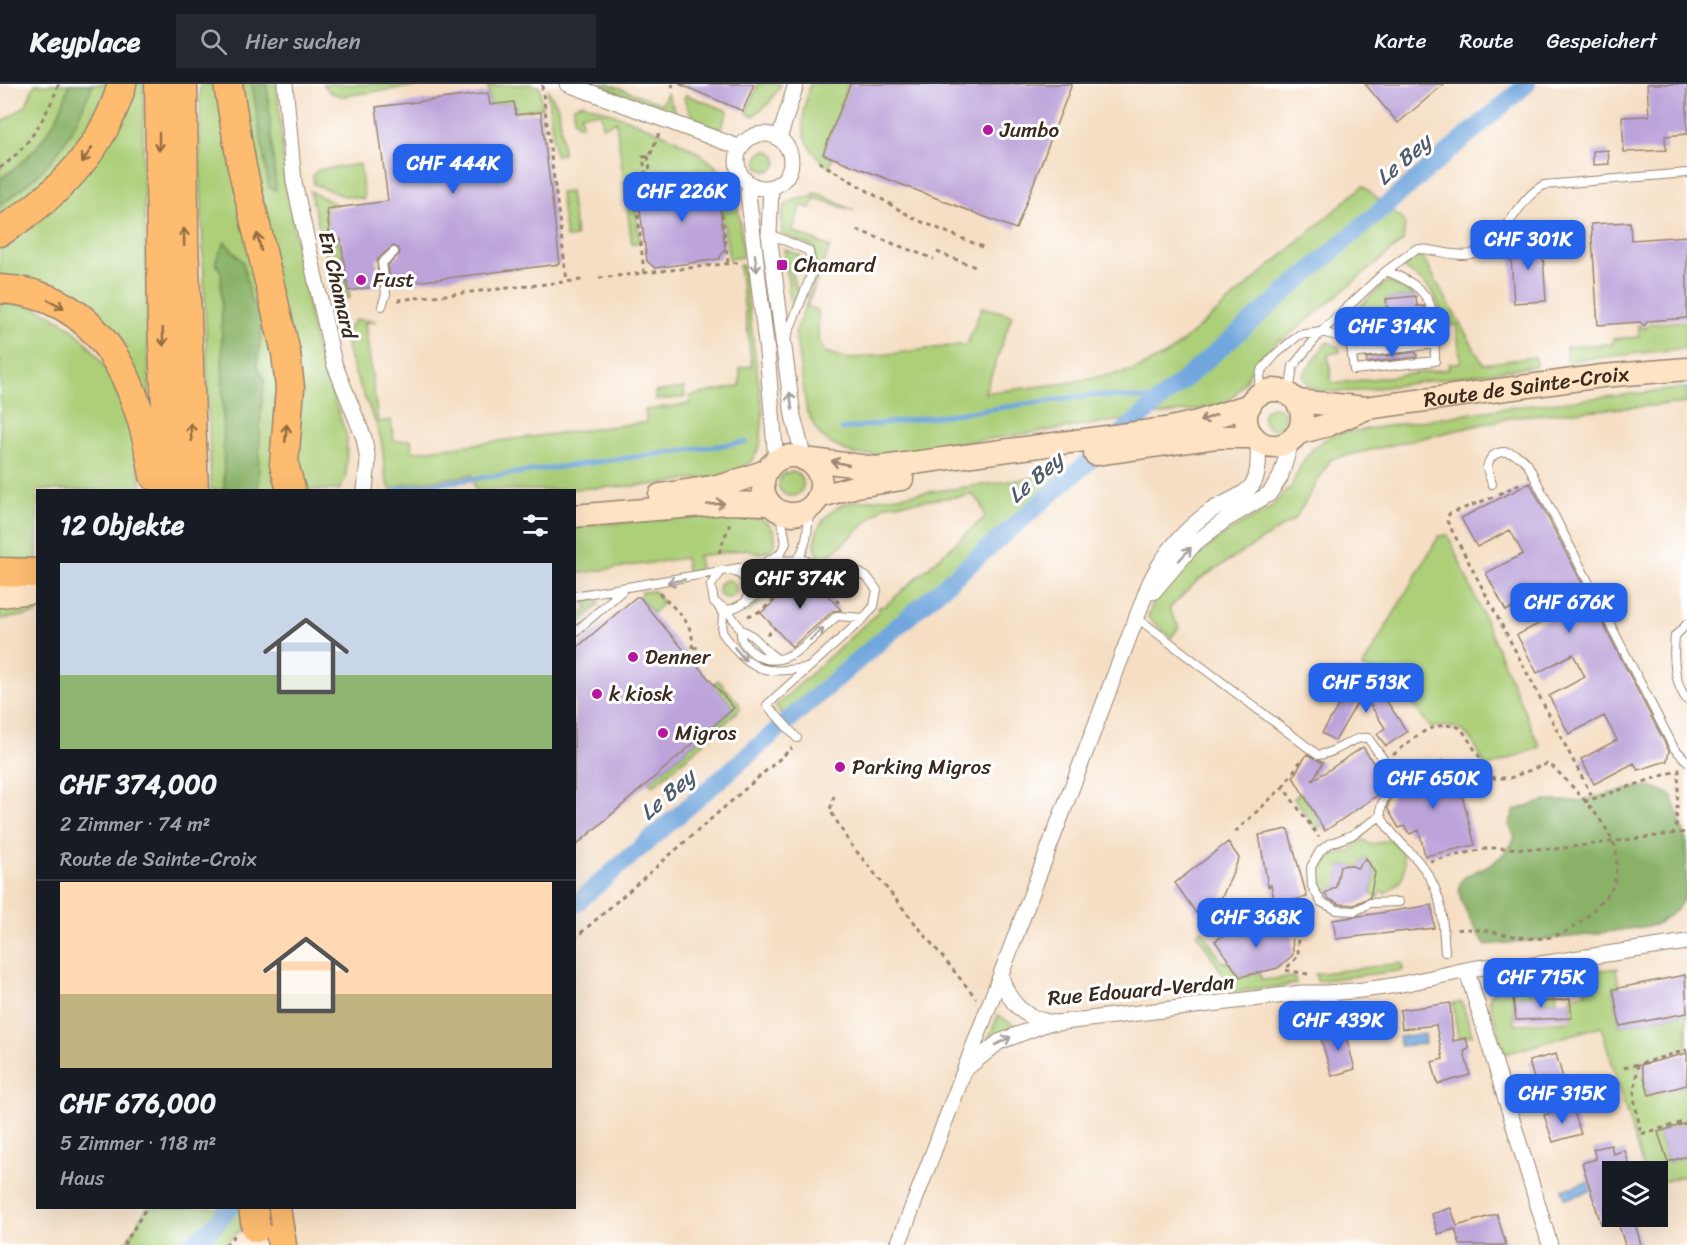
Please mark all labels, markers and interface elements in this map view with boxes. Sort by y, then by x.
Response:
search box [176,14,596,68]
text: Keyplace [30,17,140,66]
text: Hier suchen [245,22,361,61]
text: Karte [1375,22,1426,60]
text: Route [1459,22,1513,60]
text: Gespeichert [1546,22,1657,60]
icon: search [197,25,230,58]
place label: Jumbo [999,111,1059,149]
water label: Le Bey [1366,121,1443,195]
marker: Jumbo [981,123,995,137]
one-way arrow [153,132,165,152]
pin: CHF 444K [391,144,515,195]
one-way arrow [81,146,93,163]
text: CHF 444K [407,146,499,181]
pin: CHF 226K [620,172,744,223]
text: CHF 226K [637,174,727,209]
pin: CHF 301K [1466,220,1590,271]
text: CHF 301K [1484,222,1572,257]
street label: En Chamard [307,227,369,344]
one-way arrow [178,228,190,248]
one-way arrow [253,232,265,251]
place label: Chamard [794,246,877,284]
one-way arrow [751,252,762,272]
marker: Chamard [775,258,789,272]
place label: Fust [373,261,415,299]
marker: Fust [354,273,368,287]
one-way arrow [47,298,64,310]
pin: CHF 314K [1330,307,1454,358]
text: CHF 314K [1349,309,1435,344]
one-way arrow [157,327,168,347]
street label: Route de Sainte-Croix [1421,355,1630,419]
one-way arrow [786,392,797,412]
one-way arrow [1199,414,1218,425]
one-way arrow [185,423,196,443]
one-way arrow [281,424,292,444]
water label: Le Bey [998,439,1075,513]
one-way arrow [830,457,849,469]
one-way arrow [706,498,726,509]
text: 12 Objekte [60,502,184,548]
icon: filters [519,509,552,542]
one-way arrow [1178,547,1192,562]
pin: CHF 374K [738,559,862,610]
text: CHF 374K [755,561,845,596]
one-way arrow [666,576,686,587]
pin: CHF 676K [1507,583,1631,634]
text: CHF 676K [1524,585,1614,620]
icon: home [252,602,360,710]
one-way arrow [808,627,824,641]
place label: Denner [645,638,712,676]
one-way arrow [733,646,746,662]
marker: Denner [626,650,640,664]
pin: CHF 513K [1304,663,1428,714]
text: CHF 513K [1323,665,1409,700]
place label: k kiosk [609,675,674,713]
marker: k kiosk [590,687,604,701]
place label: Migros [675,714,737,752]
marker: Migros [656,726,670,740]
place label: Parking Migros [852,748,991,786]
water label: Le Bey [630,756,707,830]
pin: CHF 650K [1371,759,1495,810]
marker: Parking Migros [833,760,847,774]
text: CHF 374,000 [60,761,217,807]
text: CHF 650K [1387,761,1479,796]
text: 2 Zimmer · 74 m² [60,807,210,842]
text: Route de Sainte-Croix [60,842,256,877]
pin: CHF 368K [1194,898,1318,949]
text: CHF 368K [1211,900,1301,935]
icon: home [252,921,360,1029]
pin: CHF 715K [1479,958,1603,1009]
text: CHF 715K [1497,960,1585,995]
street label: Rue Edouard-Verdan [1046,963,1236,1017]
pin: CHF 439K [1276,1001,1400,1052]
text: CHF 439K [1293,1003,1383,1038]
one-way arrow [994,1035,1011,1047]
pin: CHF 315K [1500,1074,1624,1125]
text: CHF 315K [1519,1076,1605,1111]
text: CHF 676,000 [60,1080,216,1126]
text: 5 Zimmer · 118 m² [60,1126,216,1161]
text: Haus [60,1161,104,1196]
map controls [1602,1161,1668,1227]
button: layers [1602,1161,1668,1227]

